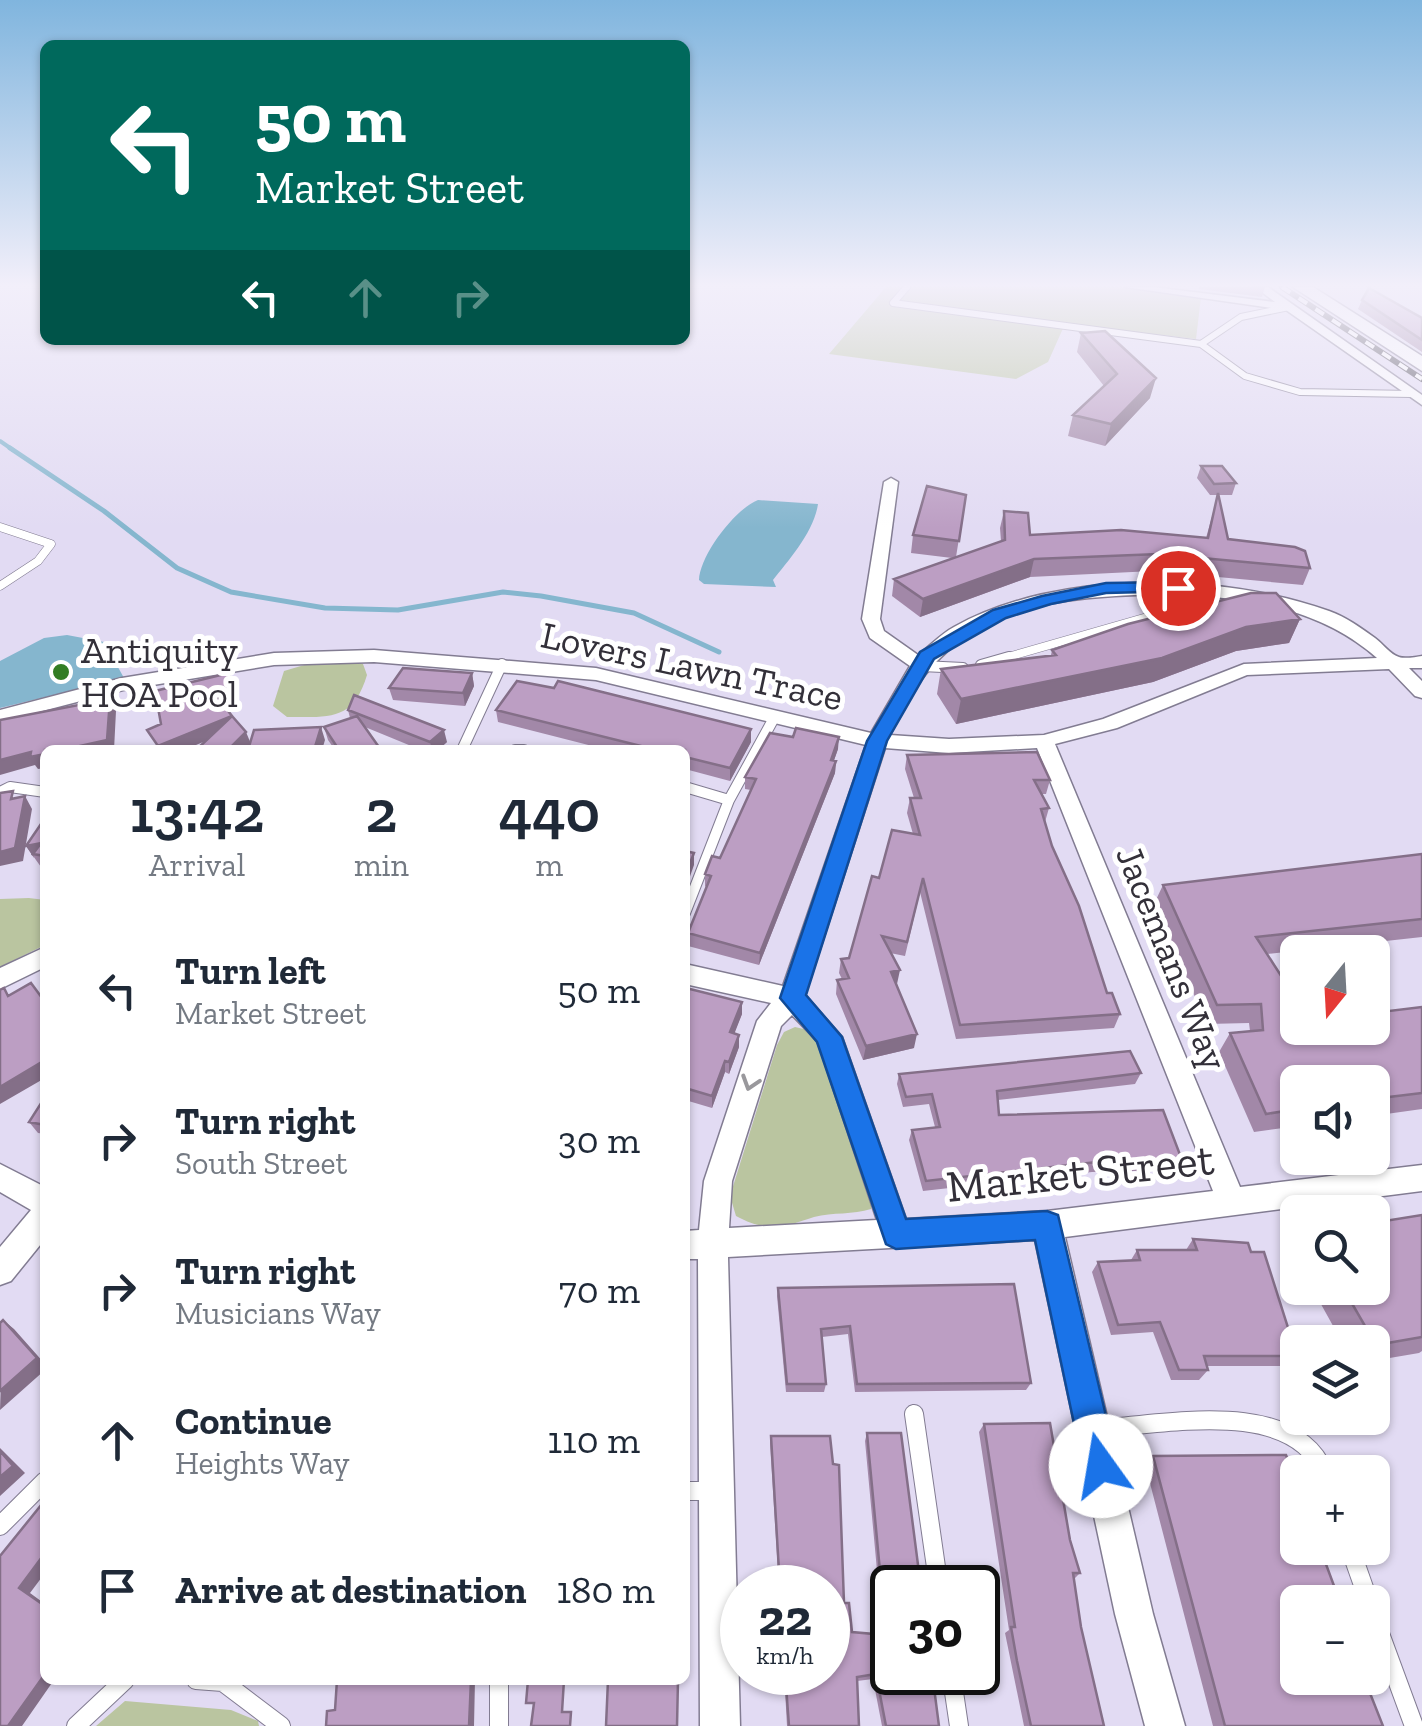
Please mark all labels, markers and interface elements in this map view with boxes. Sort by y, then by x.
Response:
text: 50 m [255,76,406,160]
icon: left [90,80,220,210]
text: Market Street [255,161,524,215]
icon: left [233,270,288,325]
icon: ahead [338,270,393,325]
icon: right [443,270,498,325]
pin [1136,546,1221,631]
icon: arrive [1151,561,1206,616]
street label: Lovers Lawn Trace [537,612,847,720]
place label: Antiquity HOA Pool [81,627,238,717]
marker: Antiquity HOA Pool [50,661,72,683]
text: 13:42 [130,775,264,847]
text: 2 [366,775,397,847]
text: 440 [499,775,600,847]
street label: Jacemans Way [1106,839,1238,1077]
text: Arrival [149,846,245,884]
text: min [354,846,409,884]
text: m [536,846,563,884]
north arrow [1280,935,1390,1045]
map controls [1280,935,1390,1695]
text: Turn left [175,948,326,994]
icon: left [90,963,145,1018]
text: 50 m [557,967,640,1013]
text: Market Street [175,994,366,1032]
button: sound [1280,1065,1390,1175]
one-way arrow [741,1073,762,1090]
text: Turn right [175,1098,355,1144]
icon: right [90,1113,145,1168]
text: 30 m [558,1117,640,1163]
street label: Market Street [944,1132,1217,1214]
text: South Street [175,1144,347,1182]
button: search [1280,1195,1390,1305]
text: Turn right [175,1248,355,1294]
icon: right [90,1263,145,1318]
text: 70 m [559,1267,640,1313]
text: Musicians Way [175,1294,381,1332]
button: layers [1280,1325,1390,1435]
text: Continue [175,1398,332,1444]
icon: ahead [90,1413,145,1468]
position arrow [1049,1414,1153,1518]
text: 110 m [547,1417,640,1463]
text: Heights Way [175,1444,350,1482]
button: + [1280,1455,1390,1565]
icon: arrive [90,1563,145,1618]
speed limit sign: 30 [870,1565,1000,1695]
text: Arrive at destination [175,1567,526,1613]
text: 180 m [556,1567,655,1613]
button: − [1280,1585,1390,1695]
text: 22 [758,1588,812,1648]
text: km/h [756,1640,814,1670]

